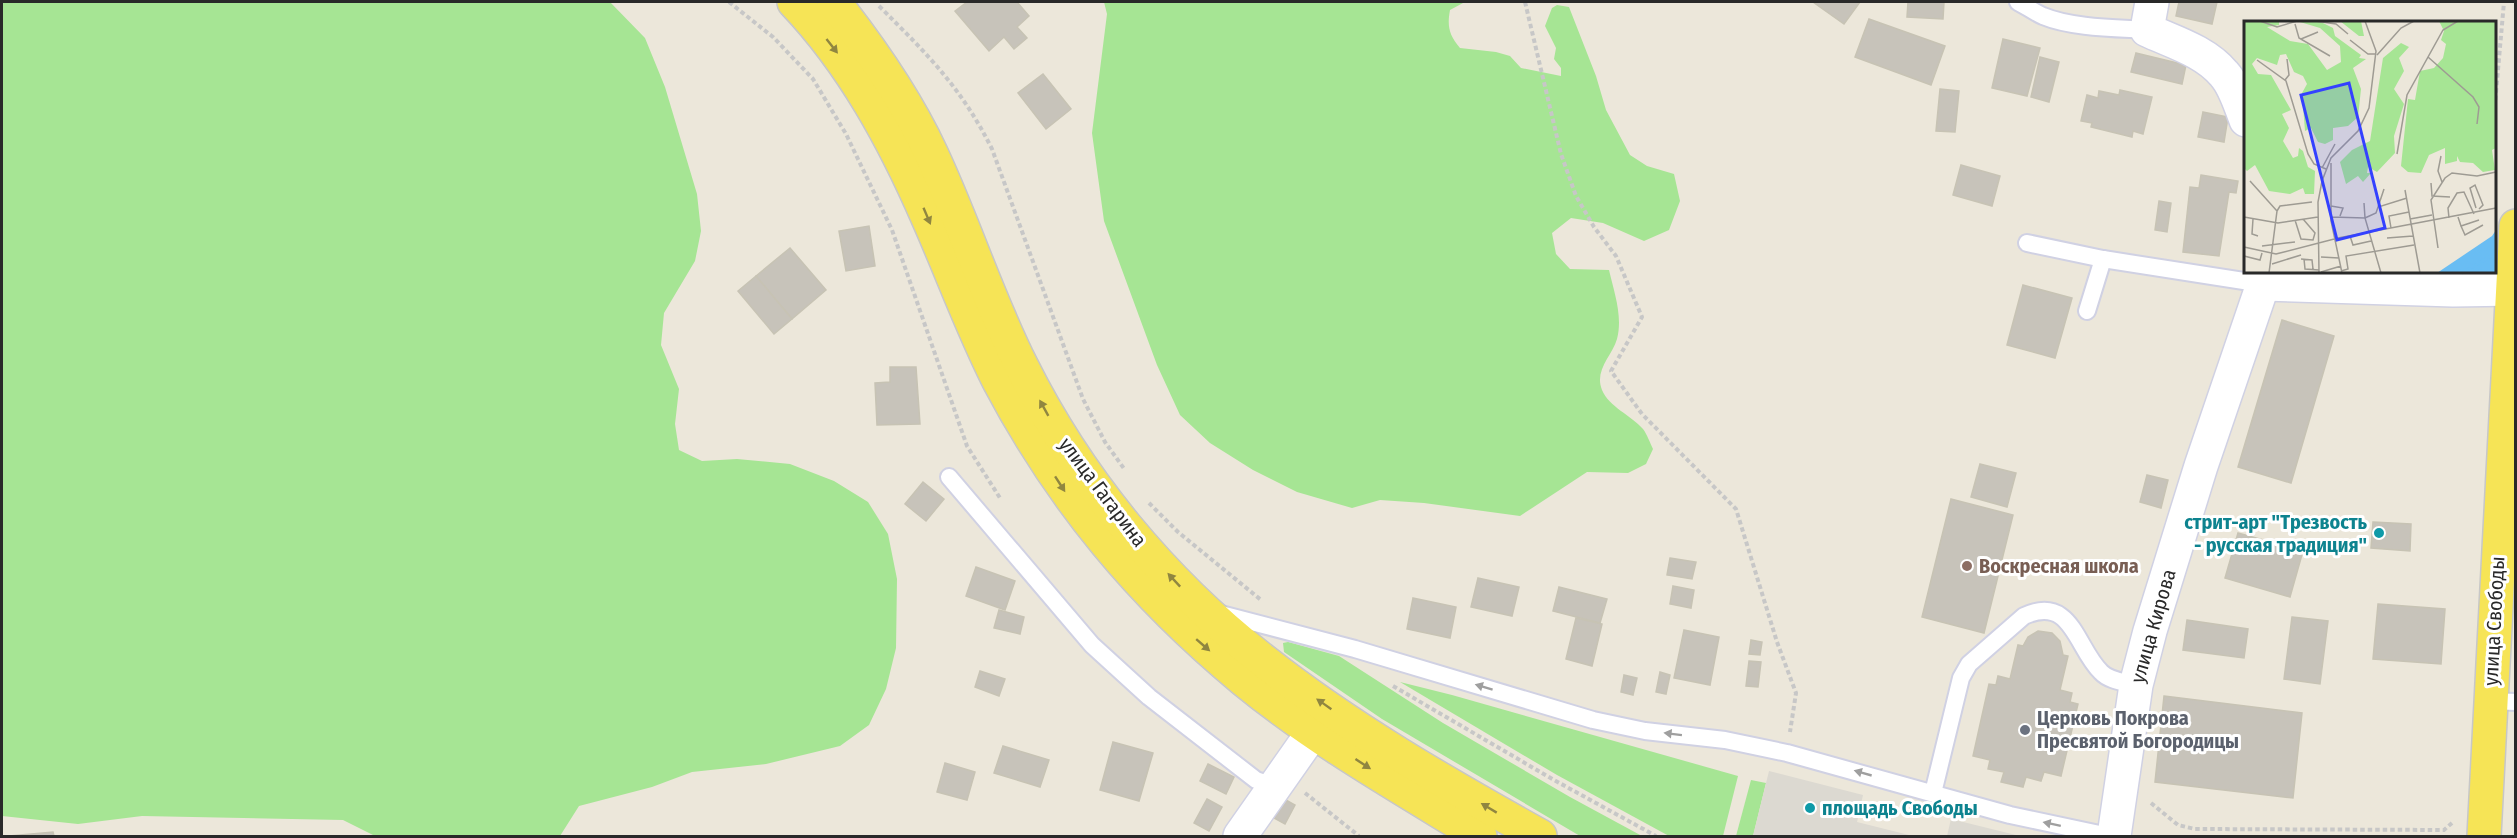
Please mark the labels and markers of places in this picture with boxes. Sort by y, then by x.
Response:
place label: стрит-арт "Трезвость - русская традиция" [2184,510,2368,557]
marker: стрит-арт "Трезвость - русская традиция" [2372,526,2386,540]
place label: Воскресная школа [1979,554,2139,578]
marker: Воскресная школа [1960,559,1974,573]
place label: Церковь Покрова Пресвятой Богородицы [2037,706,2239,753]
marker: Церковь Покрова Пресвятой Богородицы [2018,723,2032,737]
place label: площадь Свободы [1822,796,1978,820]
marker: площадь Свободы [1803,801,1817,815]

